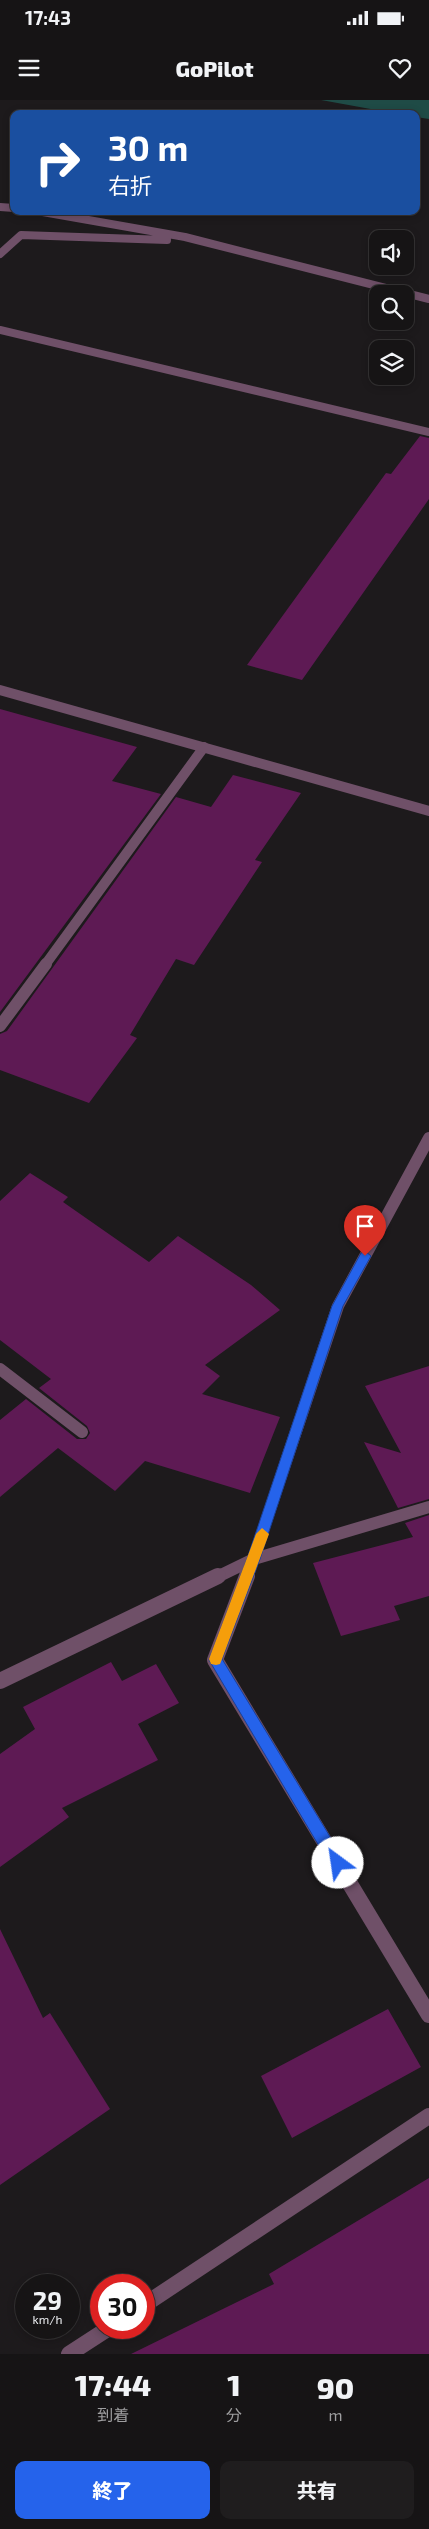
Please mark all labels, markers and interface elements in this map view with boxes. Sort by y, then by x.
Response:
text: 17:43 [25,6,71,29]
icon: menu [15,54,43,82]
icon: heart [386,54,414,82]
text: GoPilot [175,55,254,81]
text: 30 m [108,126,188,168]
icon: right [25,130,90,195]
text: 右折 [108,172,152,198]
map controls [369,230,414,385]
button: sound [369,230,414,275]
button: search [369,285,414,330]
button: layers [369,340,414,385]
pin [344,1205,386,1256]
icon: arrive [351,1212,379,1240]
position arrow [311,1836,363,1888]
speed limit sign: 30 [90,2274,155,2339]
text: 29 [33,2285,62,2315]
text: km/h [33,2312,62,2326]
text: 17:44 [75,2366,151,2402]
text: 1 [227,2366,241,2402]
text: 90 [317,2369,354,2405]
text: 到着 [97,2405,129,2424]
text: 分 [226,2405,242,2424]
text: m [329,2405,343,2424]
button: 終了 [15,2461,210,2519]
button: 共有 [220,2461,414,2519]

